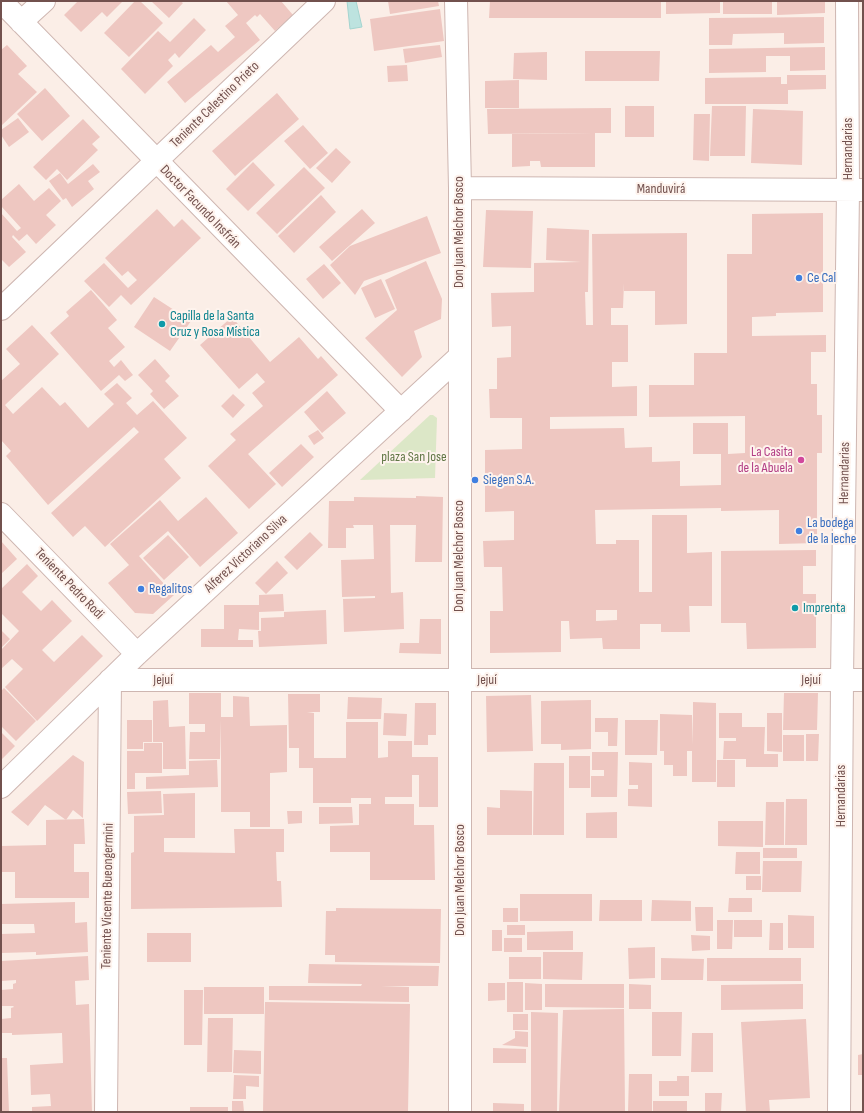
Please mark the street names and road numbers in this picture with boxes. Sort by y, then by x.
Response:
street label: Teniente Celestino Prieto [167,58,263,152]
street label: Hernandarias [840,118,856,180]
street label: Doctor Facundo Insfrán [156,162,244,252]
street label: Don Juan Melchor Bosco [451,176,467,288]
street label: Manduvirá [637,181,685,197]
street label: Hernandarias [836,442,854,504]
street label: Don Juan Melchor Bosco [451,500,467,612]
street label: Alferez Victoriano Silva [201,511,291,597]
street label: Teniente Pedro Rodi [31,545,107,623]
street label: Jejuí [153,672,173,688]
street label: Jejuí [477,672,497,688]
street label: Jejuí [801,672,821,688]
street label: Hernandarias [833,765,849,827]
street label: Teniente Vicente Bueongermini [98,823,118,969]
street label: Don Juan Melchor Bosco [452,824,468,936]

